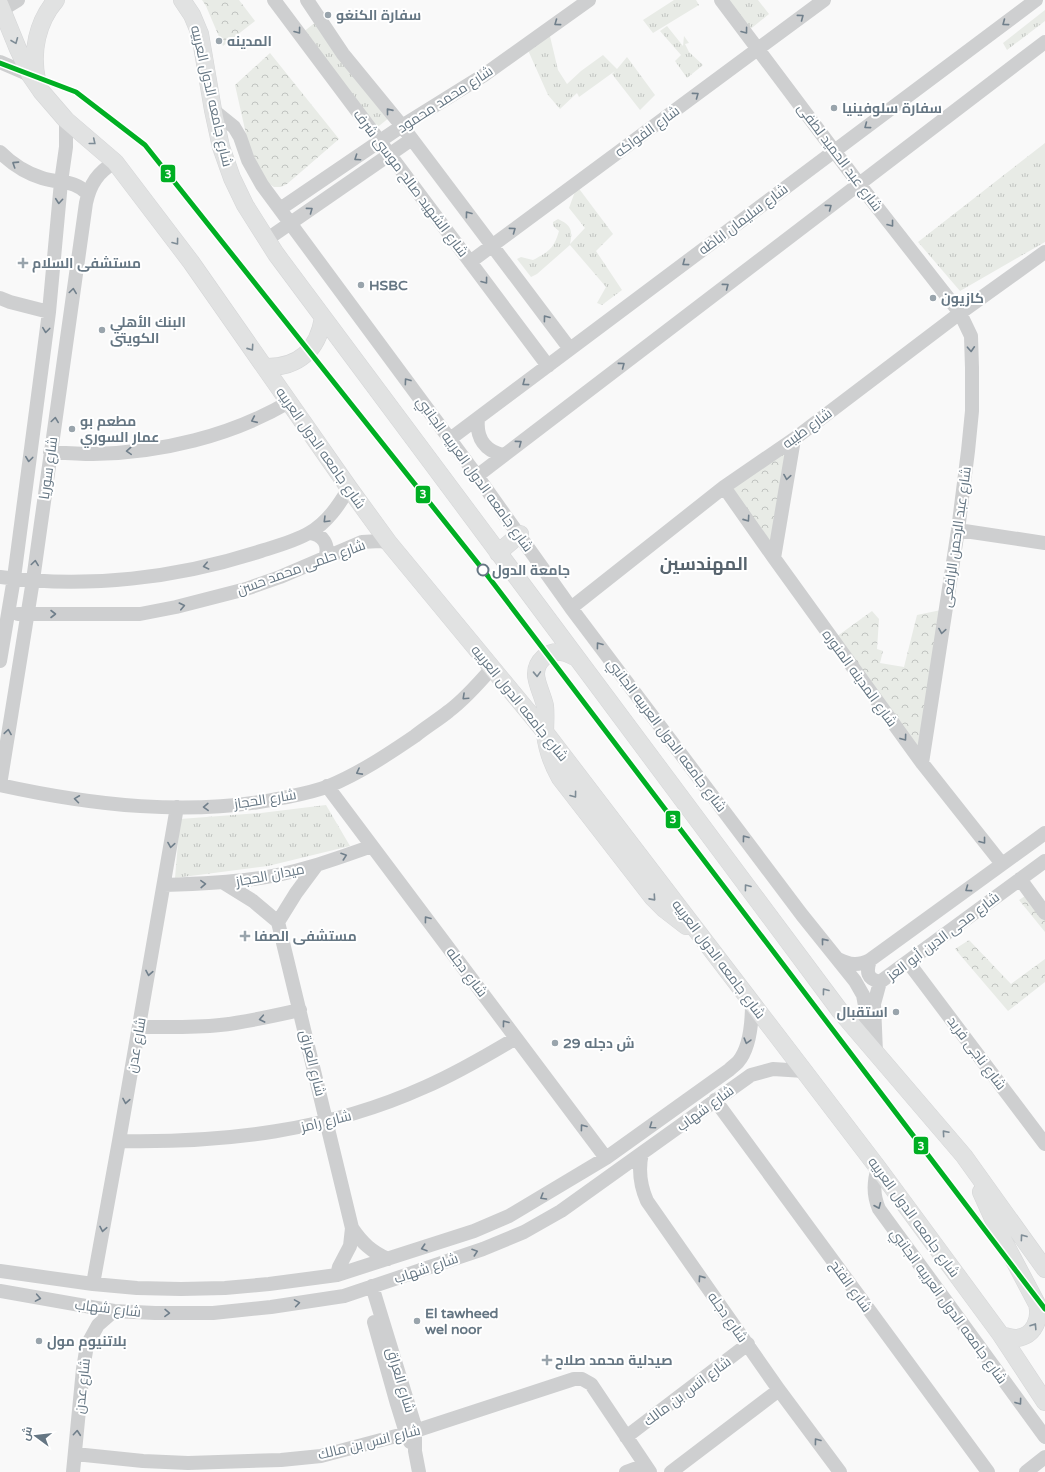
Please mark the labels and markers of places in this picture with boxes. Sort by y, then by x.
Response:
place label: سفارة الكنغو [336,7,421,24]
marker: سفارة الكنغو [323,10,333,20]
place label: المدينه [227,33,272,50]
marker: المدينه [214,36,224,46]
place label: سفارة سلوفينيا [842,100,942,117]
marker: سفارة سلوفينيا [829,103,839,113]
place label: مستشفى السلام [32,255,141,273]
marker: مستشفى السلام [17,257,29,269]
place label: HSBC [369,277,408,294]
marker: HSBC [356,280,366,290]
place label: كازيون [941,290,984,307]
marker: كازيون [928,293,938,303]
place label: البنك الأهلي الكويتى [110,314,186,347]
marker: البنك الأهلي الكويتى [97,325,107,335]
place label: مطعم بو عمار السوري [80,413,159,448]
marker: مطعم بو عمار السوري [67,424,77,434]
place label: جامعة الدول [492,562,570,579]
marker: جامعة الدول [476,563,490,577]
place label: مستشفى الصفا [254,928,357,945]
marker: مستشفى الصفا [239,930,251,942]
place label: استقبال [836,1004,888,1021]
marker: استقبال [891,1007,901,1017]
place label: 29 ش دجله [563,1035,635,1052]
marker: 29 ش دجله [550,1038,560,1048]
place label: El tawheed wel noor [425,1305,499,1338]
marker: El tawheed wel noor [412,1316,422,1326]
place label: بلاتنيوم مول [47,1333,127,1351]
marker: بلاتنيوم مول [34,1336,44,1346]
place label: صيدلية محمد صلاح [555,1352,673,1370]
marker: صيدلية محمد صلاح [542,1355,552,1365]

